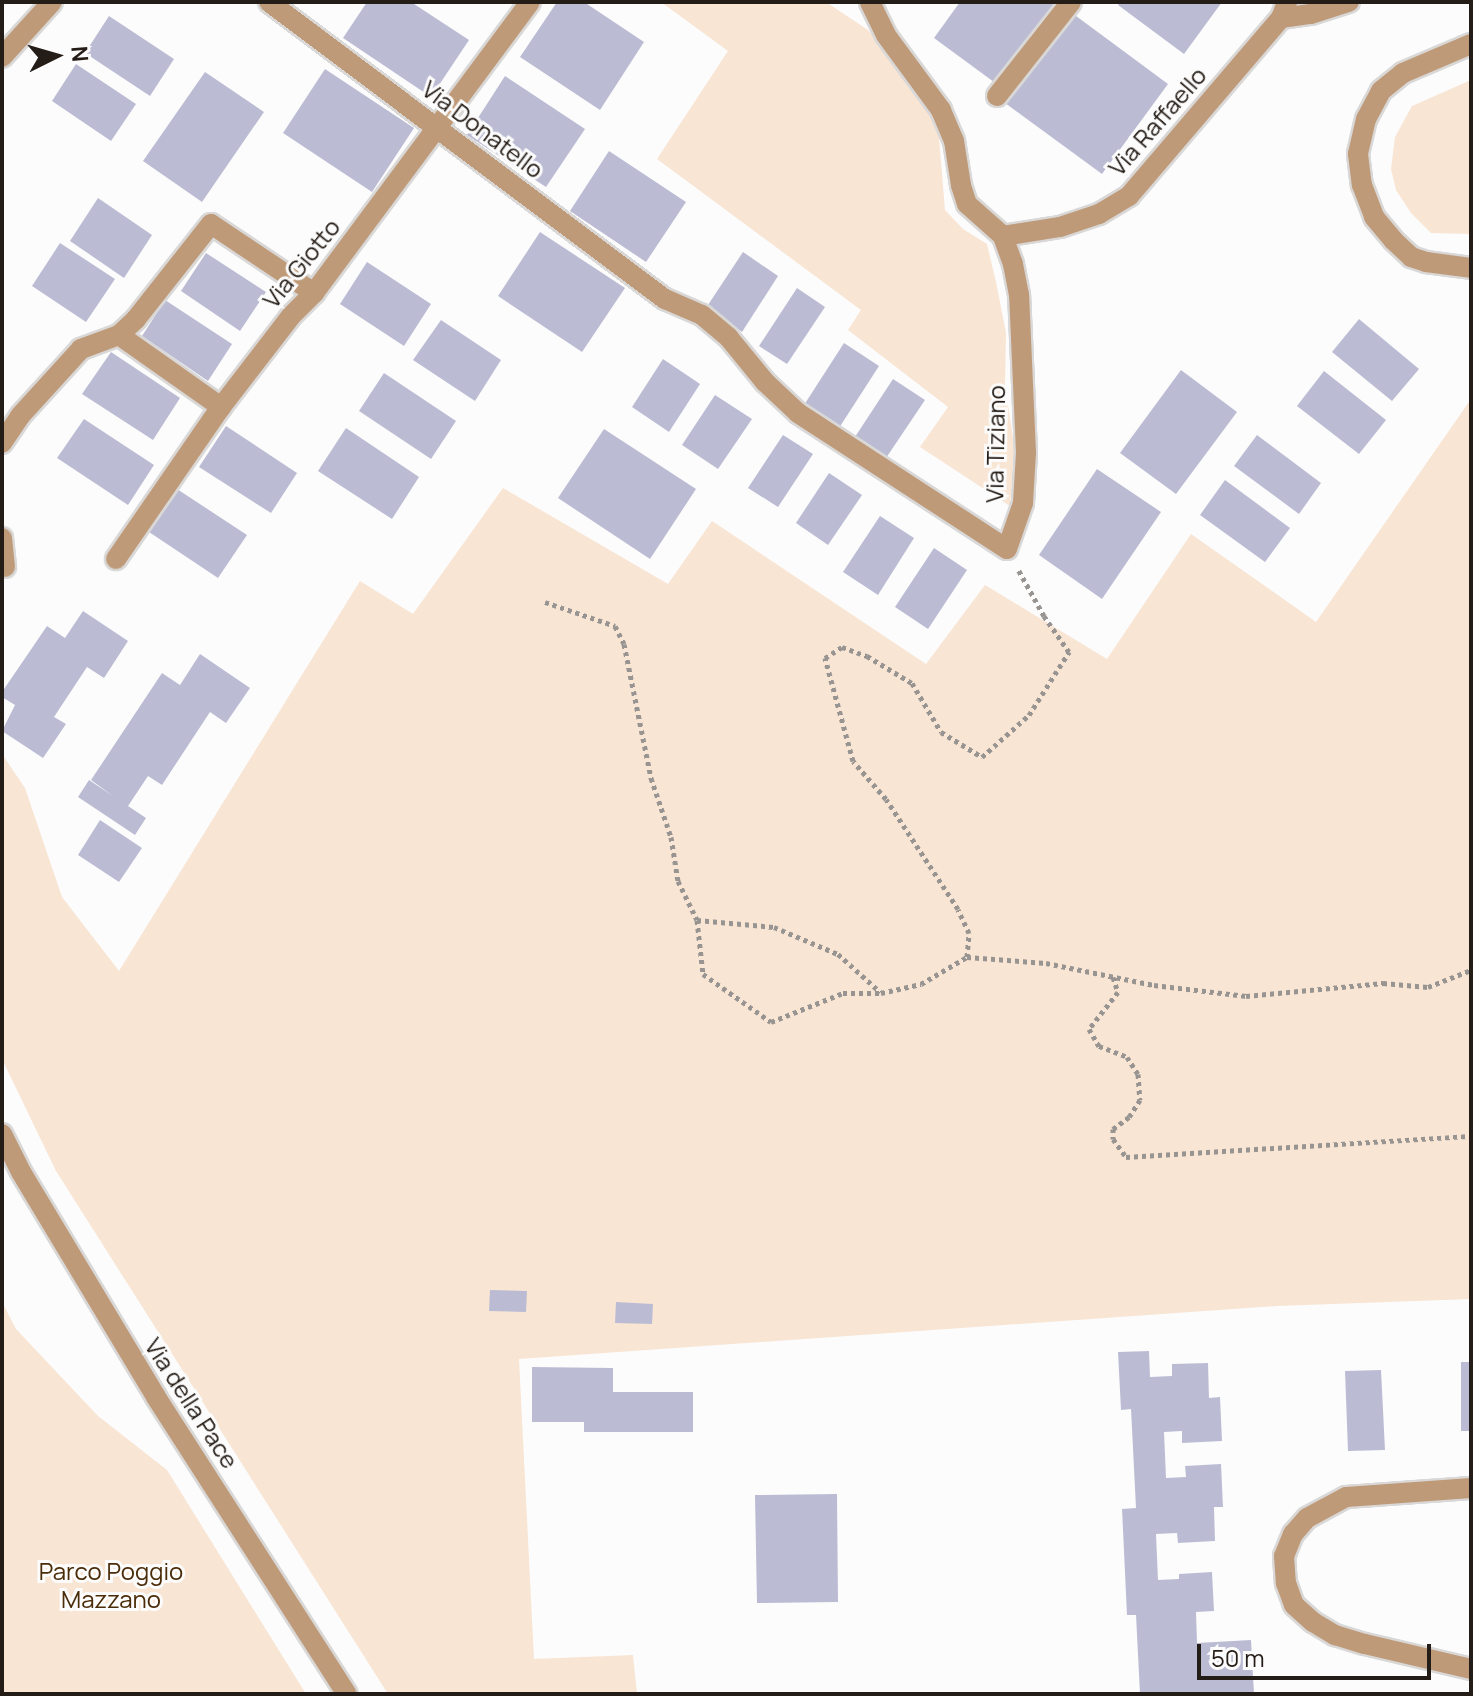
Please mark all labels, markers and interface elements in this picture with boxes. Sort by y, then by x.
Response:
north arrow [16,16,96,96]
text: N [64,45,96,63]
street label: Via Raffaello [1102,61,1212,181]
street label: Via Donatello [417,74,549,184]
street label: Via Giotto [256,213,346,313]
street label: Via Tiziano [980,385,1010,503]
street label: Via della Pace [139,1332,245,1474]
park label: Parco Poggio Mazzano [39,1557,183,1613]
scale bar [1201,1628,1435,1678]
text: 50 m [1211,1641,1265,1674]

